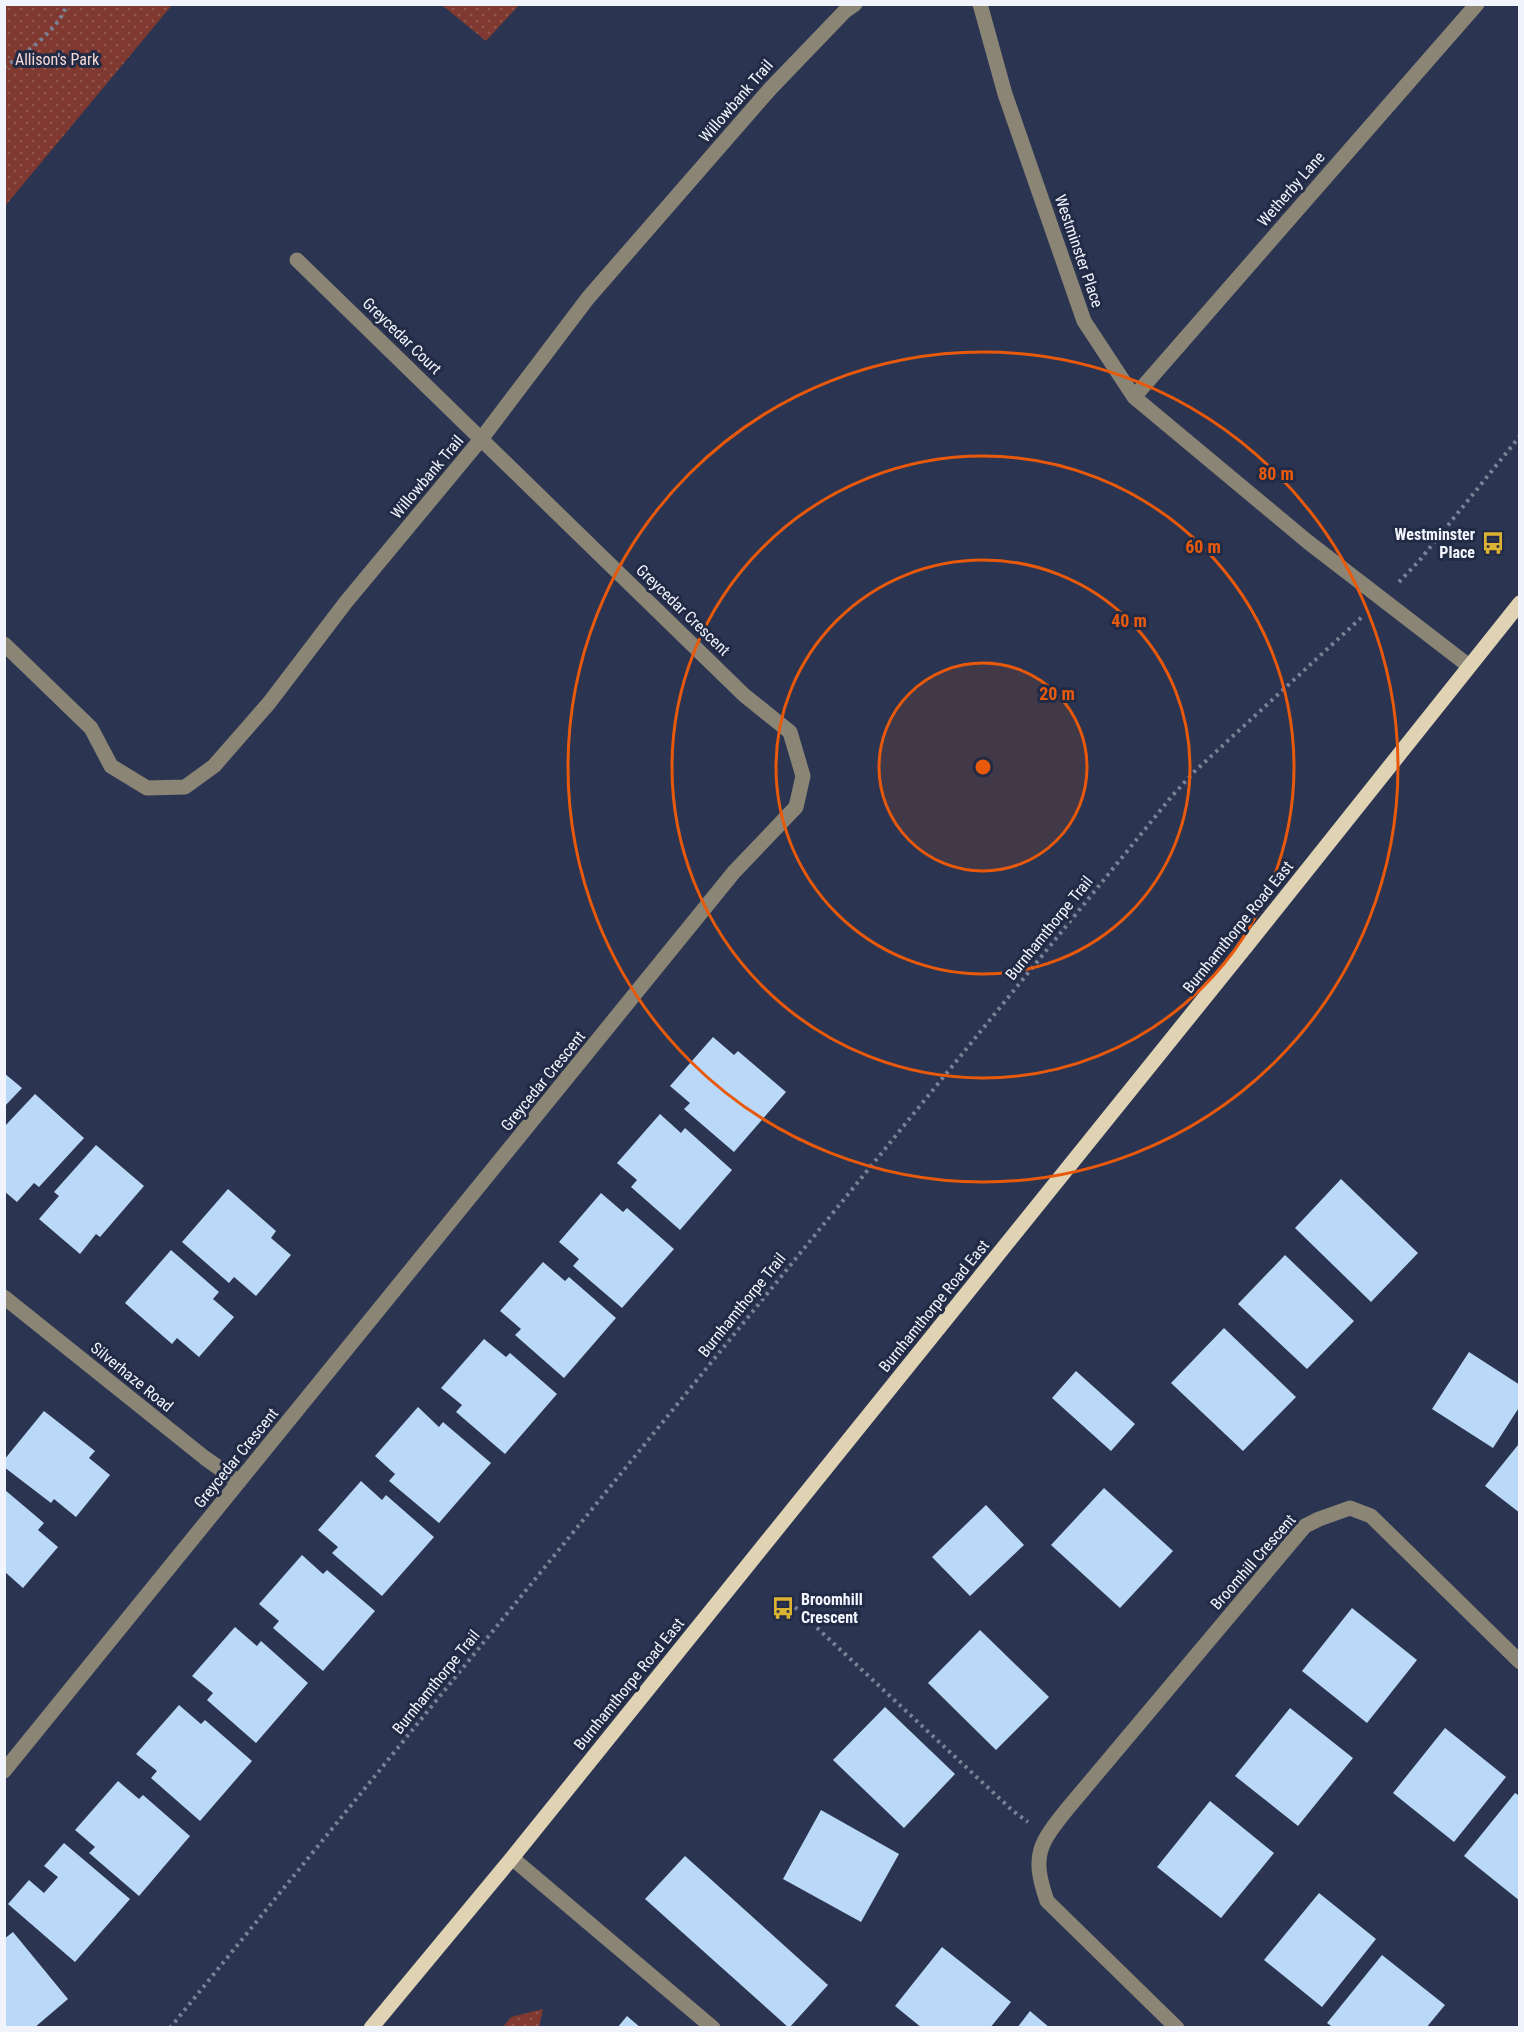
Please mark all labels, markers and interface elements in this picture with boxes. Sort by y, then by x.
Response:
park label: Allison's Park [15,50,100,69]
street label: Willowbank Trail [695,56,777,146]
street label: Wetherby Lane [1253,148,1329,230]
street label: Westminster Place [1051,192,1107,310]
street label: Greycedar Court [359,294,445,378]
street label: Willowbank Trail [387,432,467,522]
text: 80 m [1258,463,1294,484]
place label: Westminster Place [1395,525,1475,562]
bus stop icon: Westminster Place [1480,530,1506,556]
text: 60 m [1185,536,1221,557]
street label: Greycedar Crescent [632,560,734,660]
text: 40 m [1111,610,1147,631]
text: 20 m [1039,683,1075,704]
centre of rings [973,757,993,777]
street label: Burnhamthorpe Road East [1179,857,1297,997]
street label: Burnhamthorpe Trail [1001,872,1097,984]
street label: Greycedar Crescent [497,1027,589,1135]
street label: Burnhamthorpe Road East [875,1236,993,1376]
street label: Burnhamthorpe Trail [694,1249,790,1361]
street label: Silverhaze Road [87,1338,177,1416]
street label: Greycedar Crescent [190,1404,282,1512]
street label: Broomhill Crescent [1206,1510,1300,1613]
place label: Broomhill Crescent [801,1590,863,1627]
bus stop icon: Broomhill Crescent [770,1595,796,1621]
street label: Burnhamthorpe Road East [570,1614,688,1754]
street label: Burnhamthorpe Trail [388,1626,484,1738]

